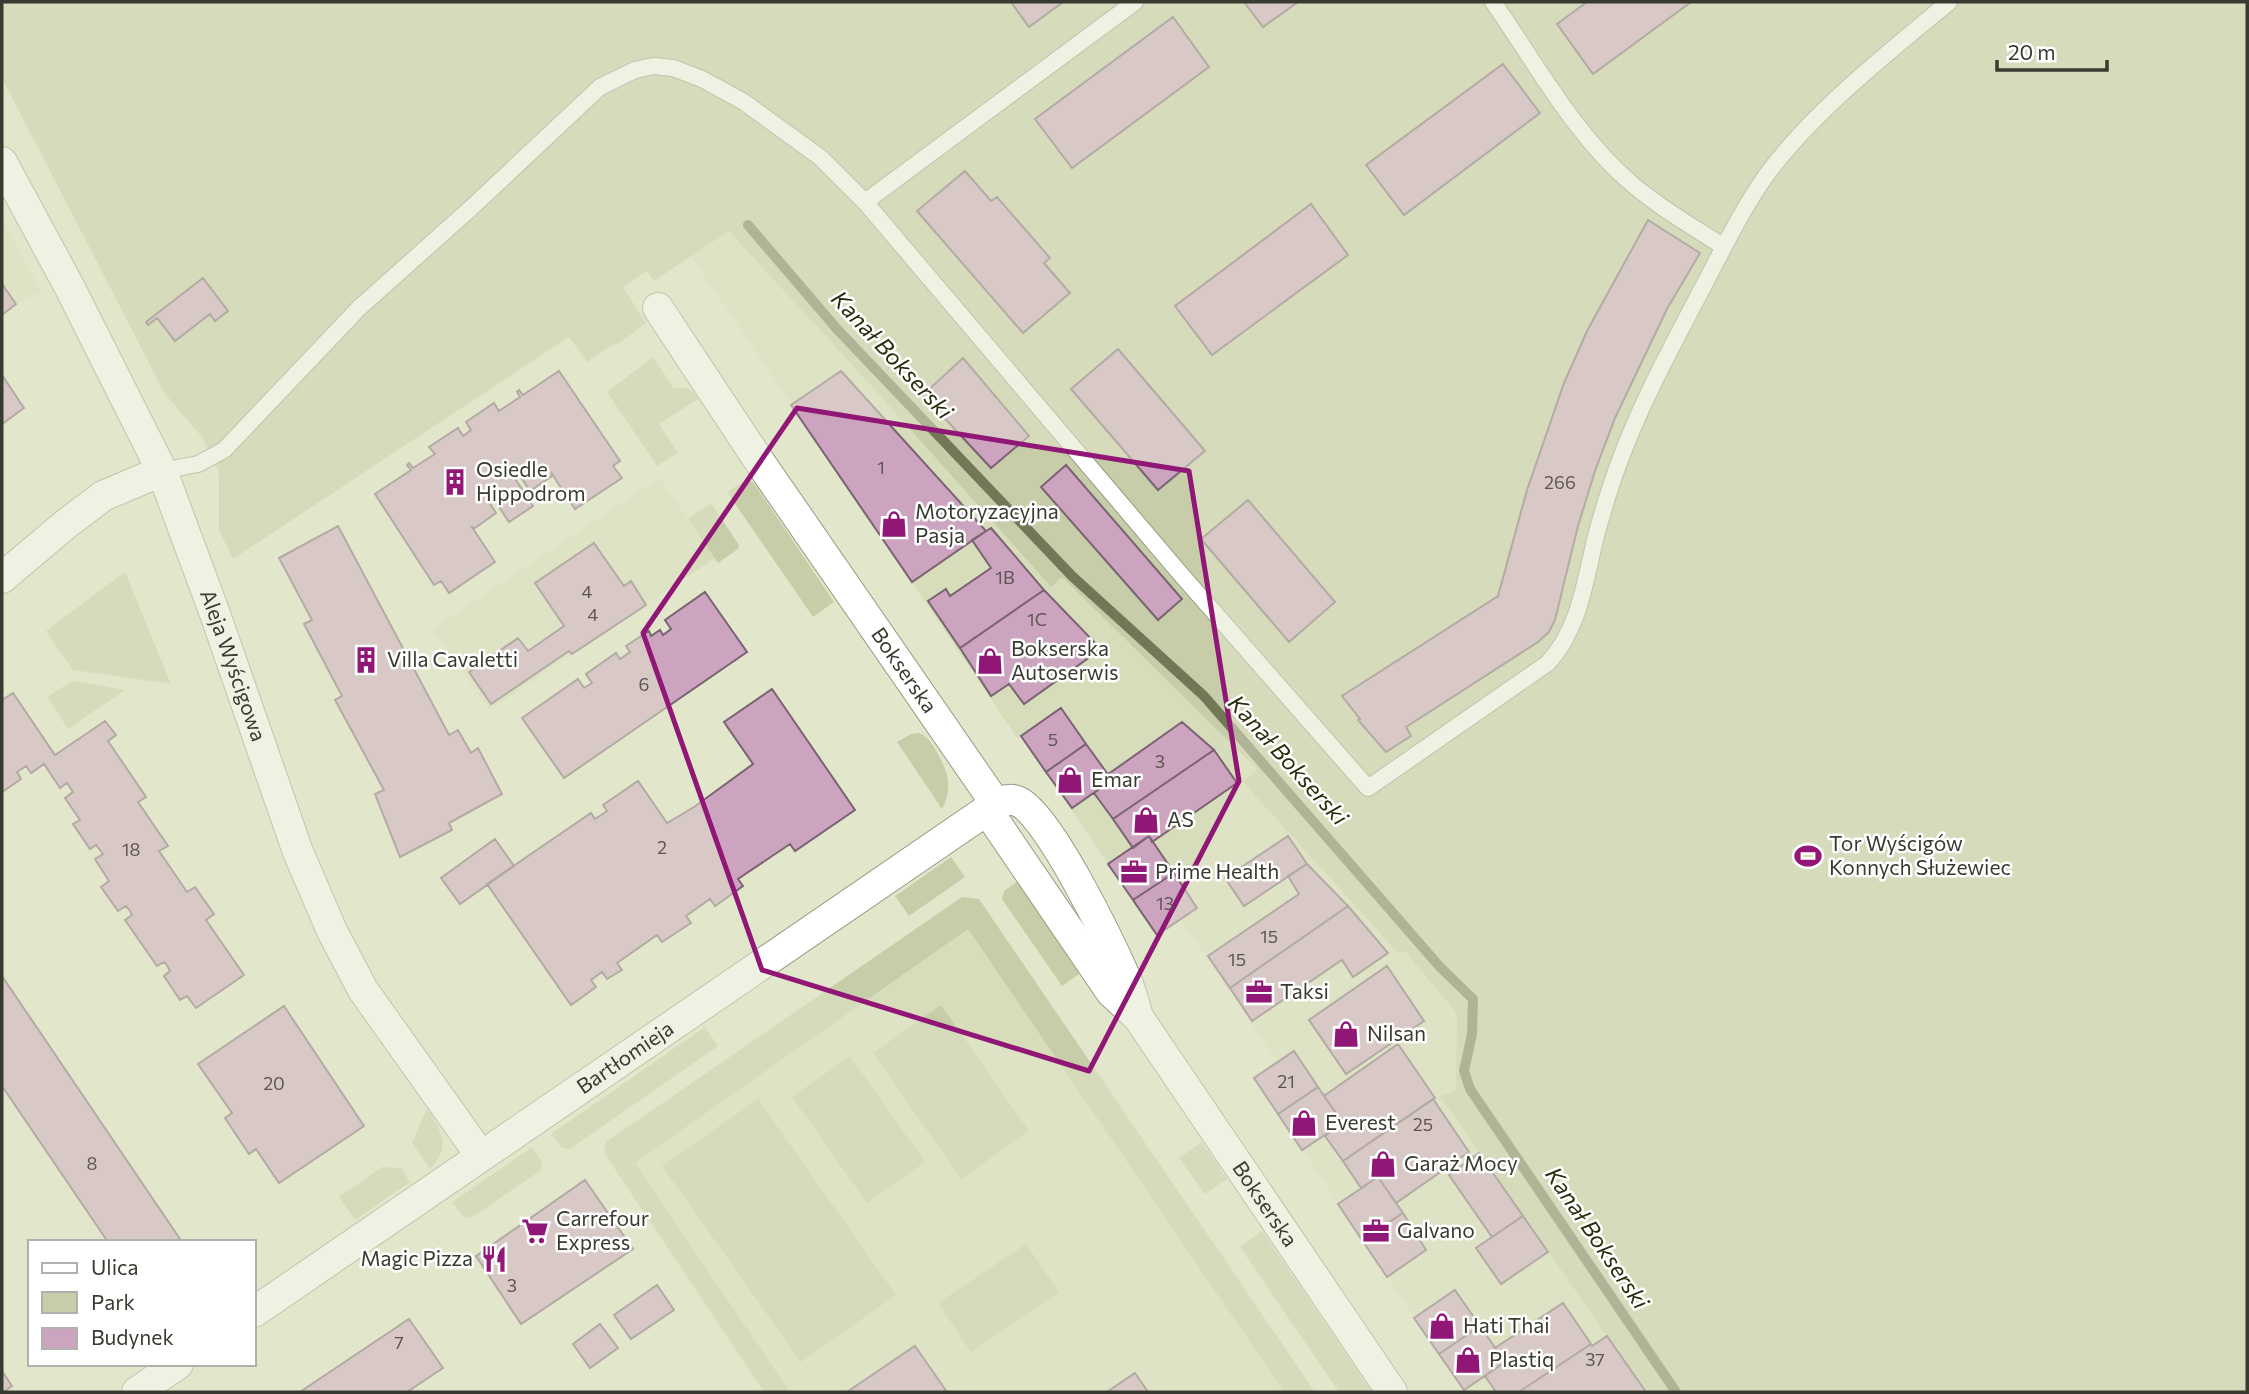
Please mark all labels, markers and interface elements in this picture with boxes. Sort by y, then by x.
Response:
scale bar [1997,28,2107,72]
text: 20 m [2008,39,2056,64]
water label: Kanał Bokserski [826,284,960,425]
place label: Osiedle Hippodrom [476,456,586,505]
house number: 1 [877,456,885,478]
building icon: Osiedle Hippodrom [440,467,470,497]
house number: 266 [1544,471,1576,493]
place label: Motoryzacyjna Pasja [915,498,1059,547]
shop icon: Motoryzacyjna Pasja [879,509,909,539]
house number: 1B [995,566,1015,588]
house number: 4 [582,580,593,602]
street label: Aleja Wyścigowa [196,586,272,744]
house number: 4 [588,603,599,625]
house number: 1C [1027,608,1047,630]
street label: Bokserska [867,622,943,717]
place label: Bokserska Autoserwis [1011,635,1119,684]
building icon: Villa Cavaletti [351,645,381,675]
place label: Villa Cavaletti [387,646,518,671]
shop icon: Bokserska Autoserwis [975,646,1005,676]
house number: 6 [639,673,649,695]
water label: Kanał Bokserski [1223,689,1355,831]
house number: 5 [1048,728,1058,750]
house number: 3 [1155,750,1165,772]
shop icon: Emar [1055,765,1085,795]
place label: Emar [1091,766,1141,791]
shop icon: AS [1131,805,1161,835]
place label: AS [1167,806,1194,831]
place label: Tor Wyścigów Konnych Służewiec [1829,830,2011,879]
house number: 2 [657,836,667,858]
house number: 18 [122,838,140,860]
sports icon: Tor Wyścigów Konnych Służewiec [1793,841,1823,871]
office icon: Prime Health [1119,857,1149,887]
place label: Prime Health [1155,858,1279,883]
house number: 13 [1156,892,1174,914]
house number: 15 [1260,925,1278,947]
house number: 15 [1228,948,1246,970]
office icon: Taksi [1244,977,1274,1007]
place label: Taksi [1280,978,1329,1003]
street label: Bartłomieja [571,1015,678,1098]
shop icon: Nilsan [1331,1019,1361,1049]
place label: Nilsan [1367,1020,1426,1045]
house number: 21 [1277,1070,1295,1092]
house number: 20 [263,1072,285,1094]
shop icon: Everest [1289,1108,1319,1138]
place label: Everest [1325,1109,1396,1134]
house number: 25 [1413,1113,1433,1135]
shop icon: Garaż Mocy [1368,1149,1398,1179]
place label: Garaż Mocy [1404,1150,1518,1175]
house number: 8 [87,1152,98,1174]
street label: Bokserska [1228,1156,1304,1251]
water label: Kanał Bokserski [1540,1161,1656,1315]
place label: Carrefour Express [556,1205,649,1254]
supermarket icon: Carrefour Express [520,1216,550,1246]
office icon: Galvano [1361,1216,1391,1246]
place label: Galvano [1397,1217,1475,1242]
legend [28,1240,256,1366]
restaurant icon: Magic Pizza [479,1244,509,1274]
place label: Magic Pizza [361,1245,473,1270]
text: Ulica [91,1254,138,1279]
house number: 3 [507,1274,517,1296]
text: Park [91,1289,135,1314]
shop icon: Hati Thai [1427,1311,1457,1341]
place label: Hati Thai [1463,1312,1550,1337]
text: Budynek [91,1324,174,1349]
house number: 7 [394,1331,404,1353]
shop icon: Plastiq [1453,1345,1483,1375]
place label: Plastiq [1489,1346,1554,1371]
house number: 37 [1585,1348,1605,1370]

